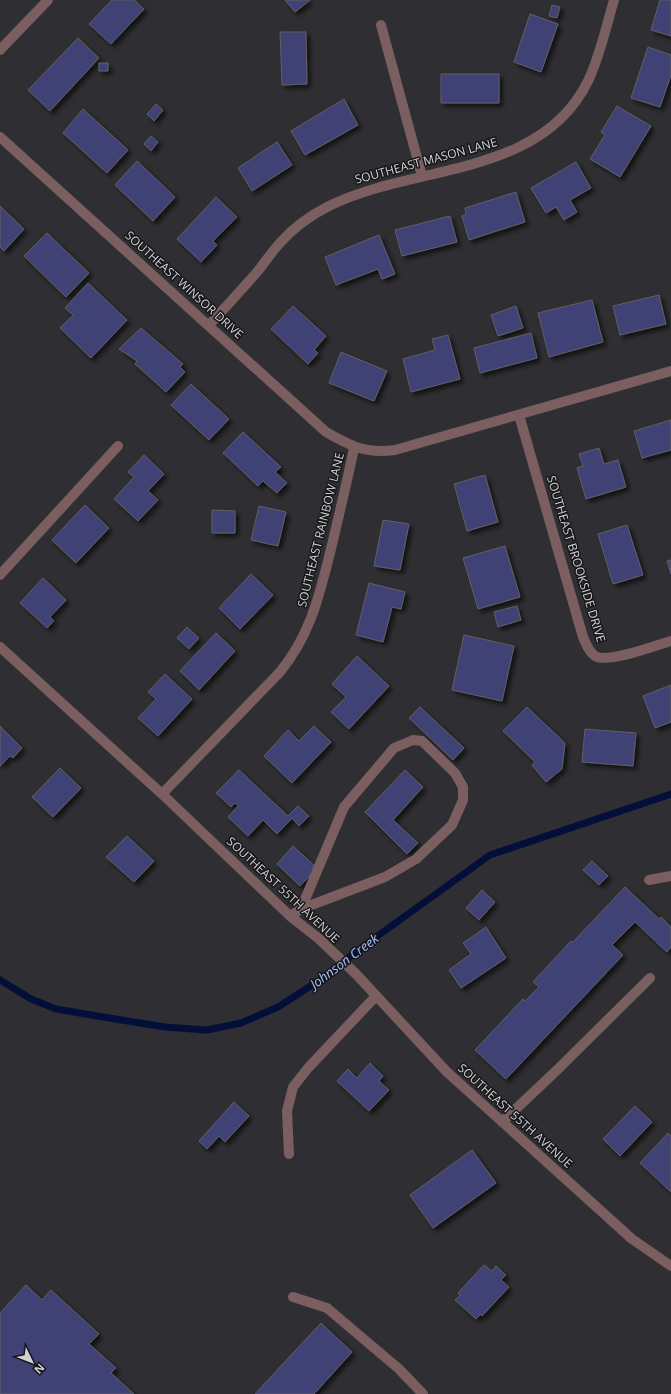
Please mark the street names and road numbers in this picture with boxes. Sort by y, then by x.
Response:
street label: SOUTHEAST MASON LANE [353,133,499,188]
street label: SOUTHEAST WINSOR DRIVE [121,227,247,342]
street label: SOUTHEAST RAINBOW LANE [293,451,348,609]
street label: SOUTHEAST BROOKSIDE DRIVE [543,473,610,644]
street label: SOUTHEAST 55TH AVENUE [223,833,344,947]
street label: SOUTHEAST 55TH AVENUE [454,1060,576,1172]

